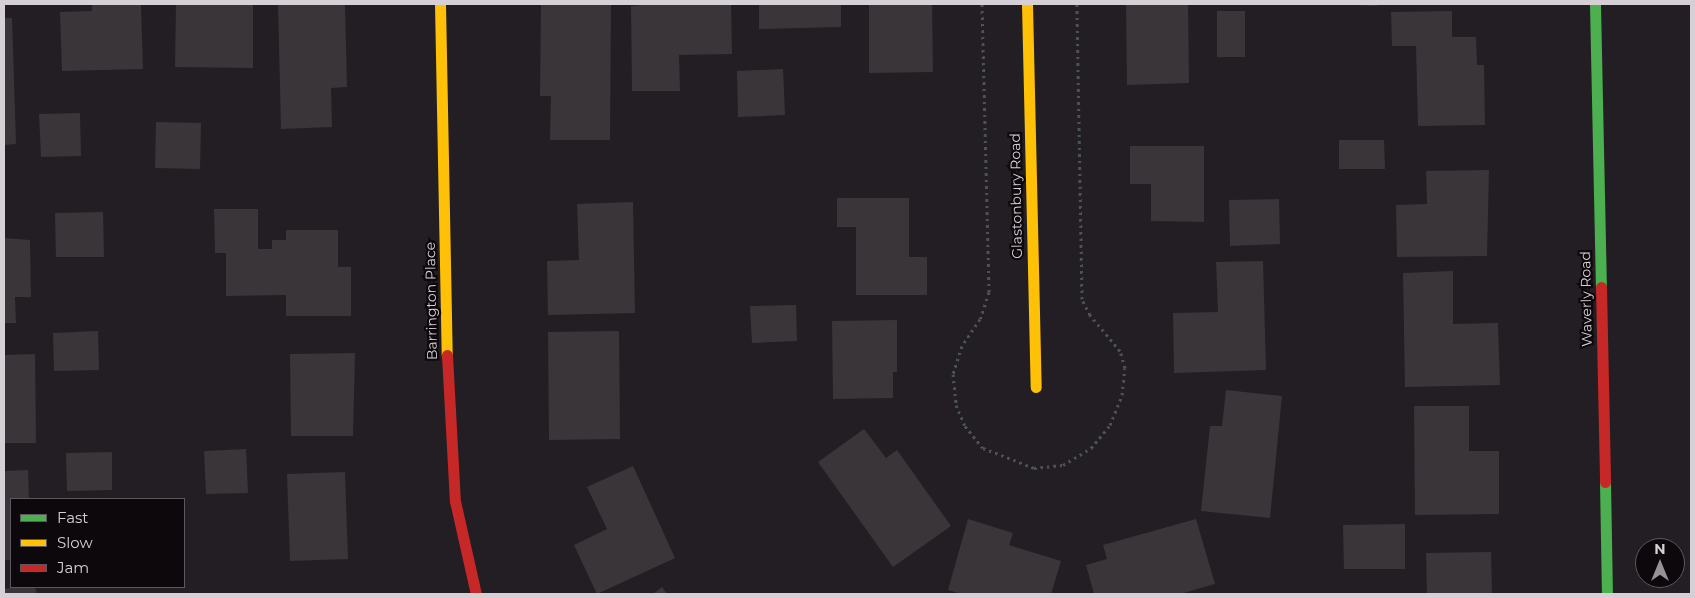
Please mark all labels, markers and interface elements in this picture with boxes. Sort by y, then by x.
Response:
street label: Glastonbury Road [1007,133,1025,259]
street label: Barrington Place [422,242,440,360]
street label: Waverly Road [1577,251,1595,347]
legend [10,498,185,588]
text: Fast [57,508,88,527]
text: Slow [57,533,93,552]
north arrow [1635,538,1685,588]
text: N [1654,540,1666,558]
text: Jam [57,558,89,577]

